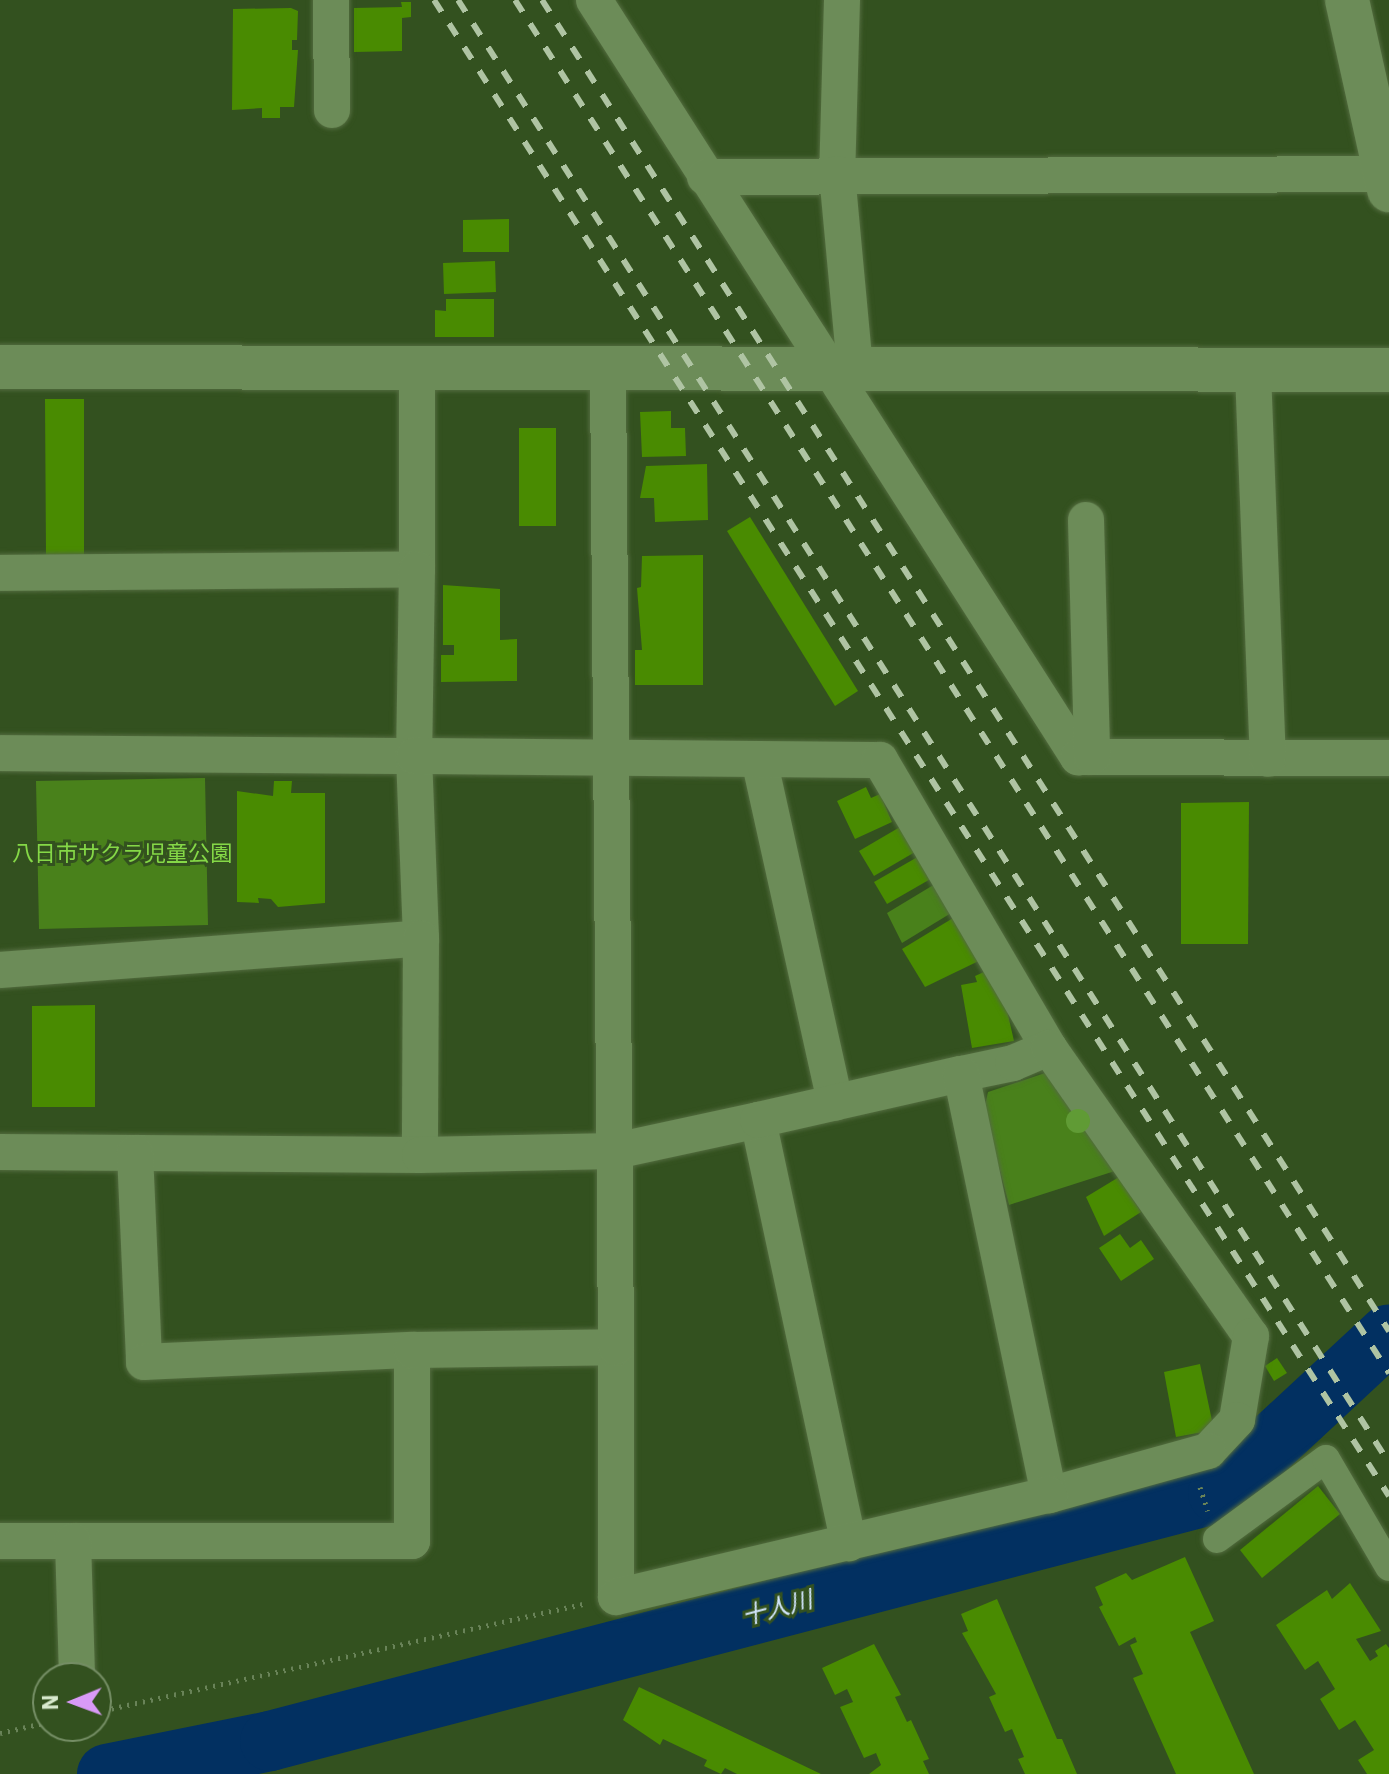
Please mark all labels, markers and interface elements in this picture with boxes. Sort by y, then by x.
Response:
park label: 八日市サクラ児童公園 [12,840,232,866]
water label: 十人川 [738,1585,816,1631]
north arrow [32,1662,112,1742]
text: N [35,1694,64,1711]

